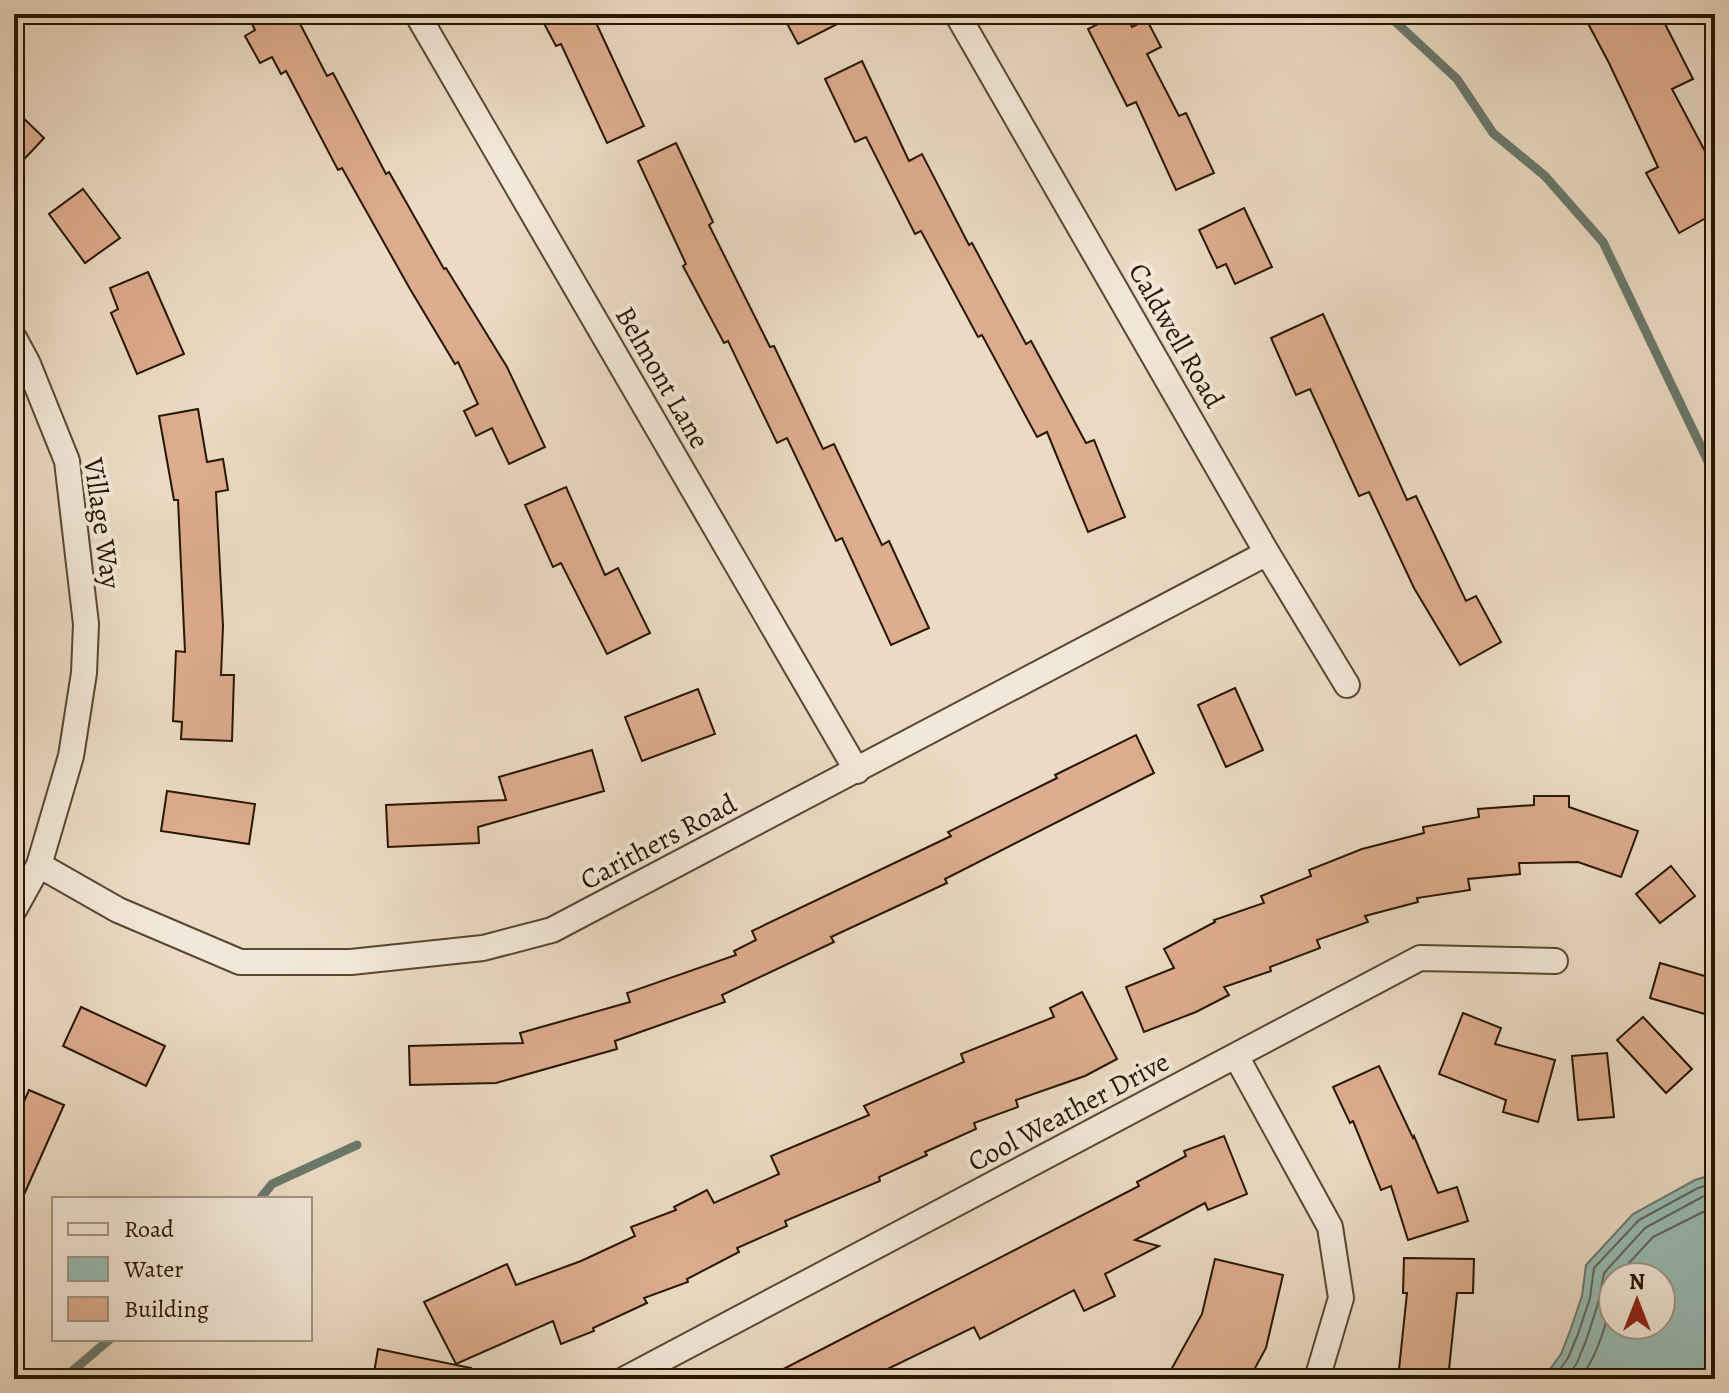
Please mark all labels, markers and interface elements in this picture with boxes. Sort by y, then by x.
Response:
street label: Caldwell Road [1119,256,1234,416]
street label: Belmont Lane [606,299,718,456]
street label: Village Way [74,454,130,591]
street label: Carithers Road [574,784,744,899]
street label: Cool Weather Drive [961,1043,1176,1181]
legend [52,1197,312,1341]
text: Road [124,1213,174,1245]
text: Water [123,1253,184,1285]
north arrow [1597,1261,1677,1341]
text: N [1629,1267,1645,1297]
text: Building [124,1293,209,1325]

